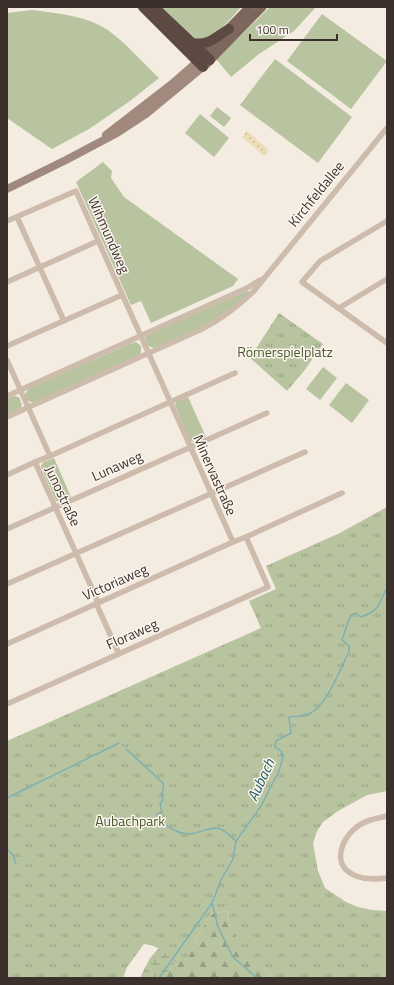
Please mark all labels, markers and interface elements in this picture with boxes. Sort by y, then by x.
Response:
scale bar [250,16,337,42]
text: 100 m [256,20,289,39]
street label: Kirchfeldallee [283,156,349,231]
street label: Wihmundweg [83,193,136,276]
park label: Römerspielplatz [237,341,333,362]
street label: Minervastraße [188,431,243,518]
street label: Lunaweg [88,445,145,486]
street label: Junostraße [40,462,87,530]
street label: Victoriaweg [79,558,151,605]
street label: Floraweg [103,613,161,654]
water label: Aubach [241,754,281,805]
park label: Aubachpark [95,810,165,831]

